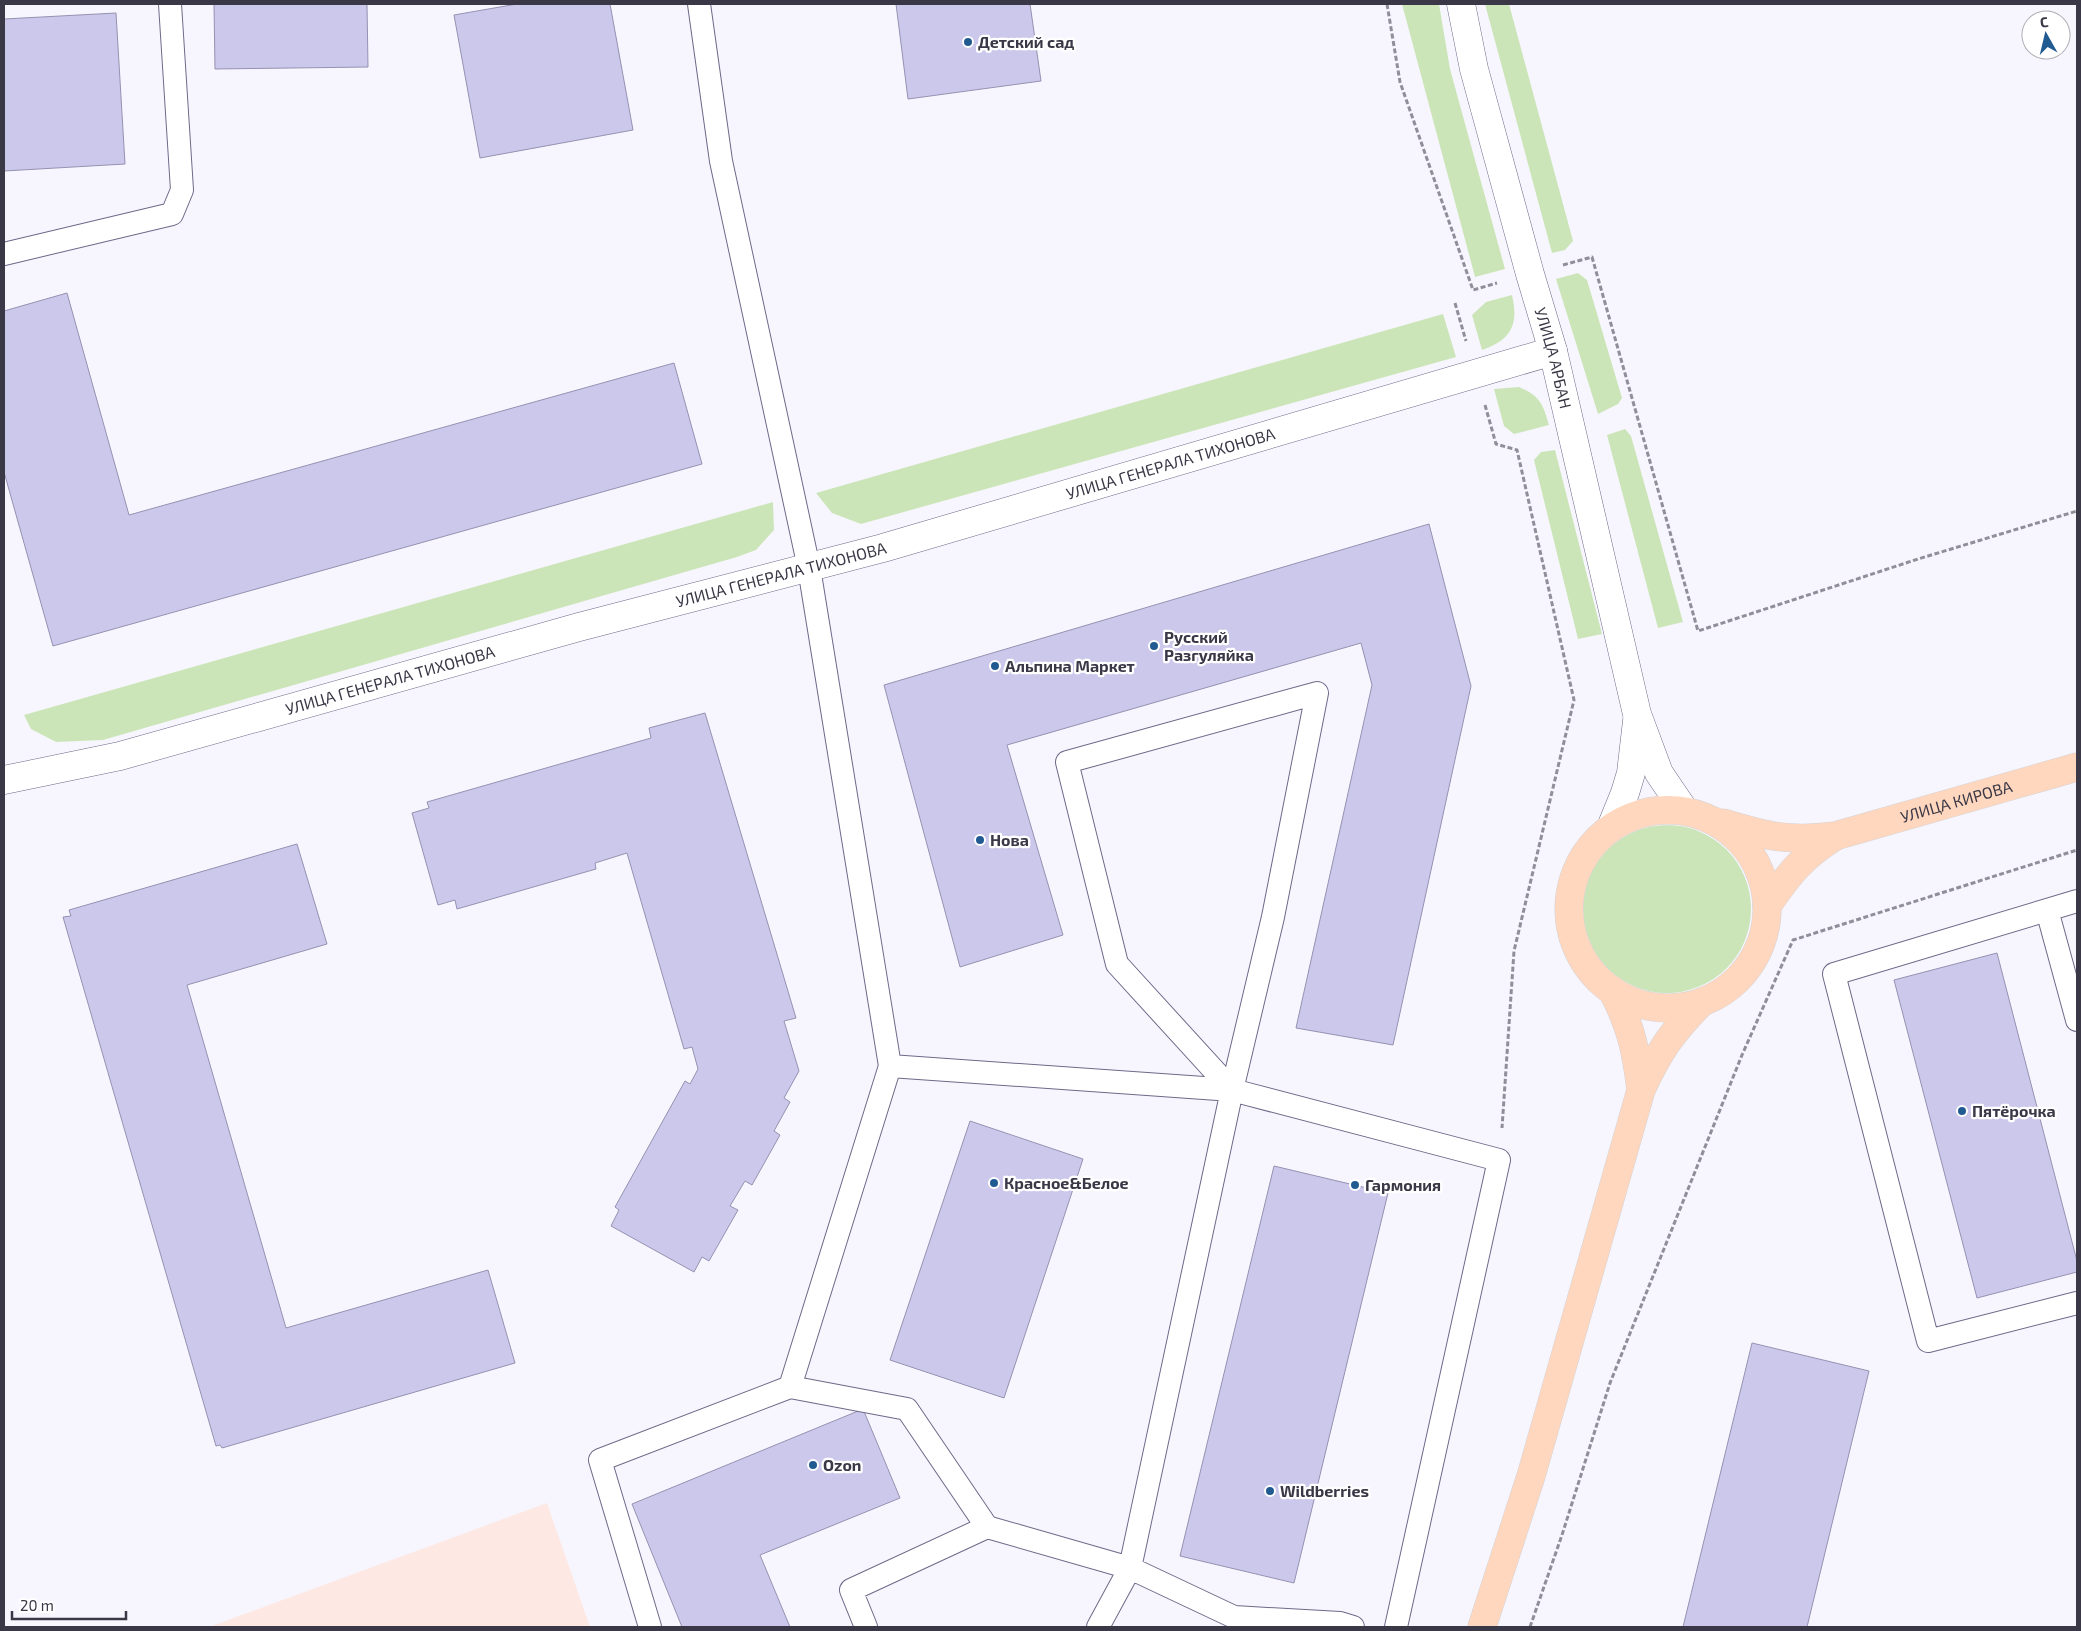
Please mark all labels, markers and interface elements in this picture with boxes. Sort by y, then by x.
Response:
north arrow [2021,10,2071,60]
text: С [2039,13,2049,31]
place label: Детский сад [978,32,1074,51]
marker: Детский сад [962,36,974,48]
street label: УЛИЦА АРБАН [1531,305,1576,410]
street label: УЛИЦА ГЕНЕРАЛА ТИХОНОВА [1064,423,1277,503]
street label: УЛИЦА ГЕНЕРАЛА ТИХОНОВА [674,538,888,610]
place label: Русский Разгуляйка [1164,627,1254,664]
marker: Русский Разгуляйка [1148,640,1160,652]
street label: УЛИЦА ГЕНЕРАЛА ТИХОНОВА [283,641,497,718]
place label: Альпина Маркет [1005,656,1135,675]
marker: Альпина Маркет [989,660,1001,672]
street label: УЛИЦА КИРОВА [1898,776,2014,826]
place label: Нова [990,830,1029,849]
marker: Нова [974,834,986,846]
place label: Пятёрочка [1972,1101,2056,1120]
marker: Пятёрочка [1956,1105,1968,1117]
place label: Красное&Белое [1004,1173,1129,1192]
place label: Гармония [1365,1175,1441,1194]
marker: Красное&Белое [988,1177,1000,1189]
marker: Гармония [1349,1179,1361,1191]
place label: Ozon [823,1455,861,1474]
marker: Ozon [807,1459,819,1471]
place label: Wildberries [1280,1481,1369,1500]
marker: Wildberries [1264,1485,1276,1497]
scale bar [12,1588,126,1620]
text: 20 m [20,1596,54,1614]

